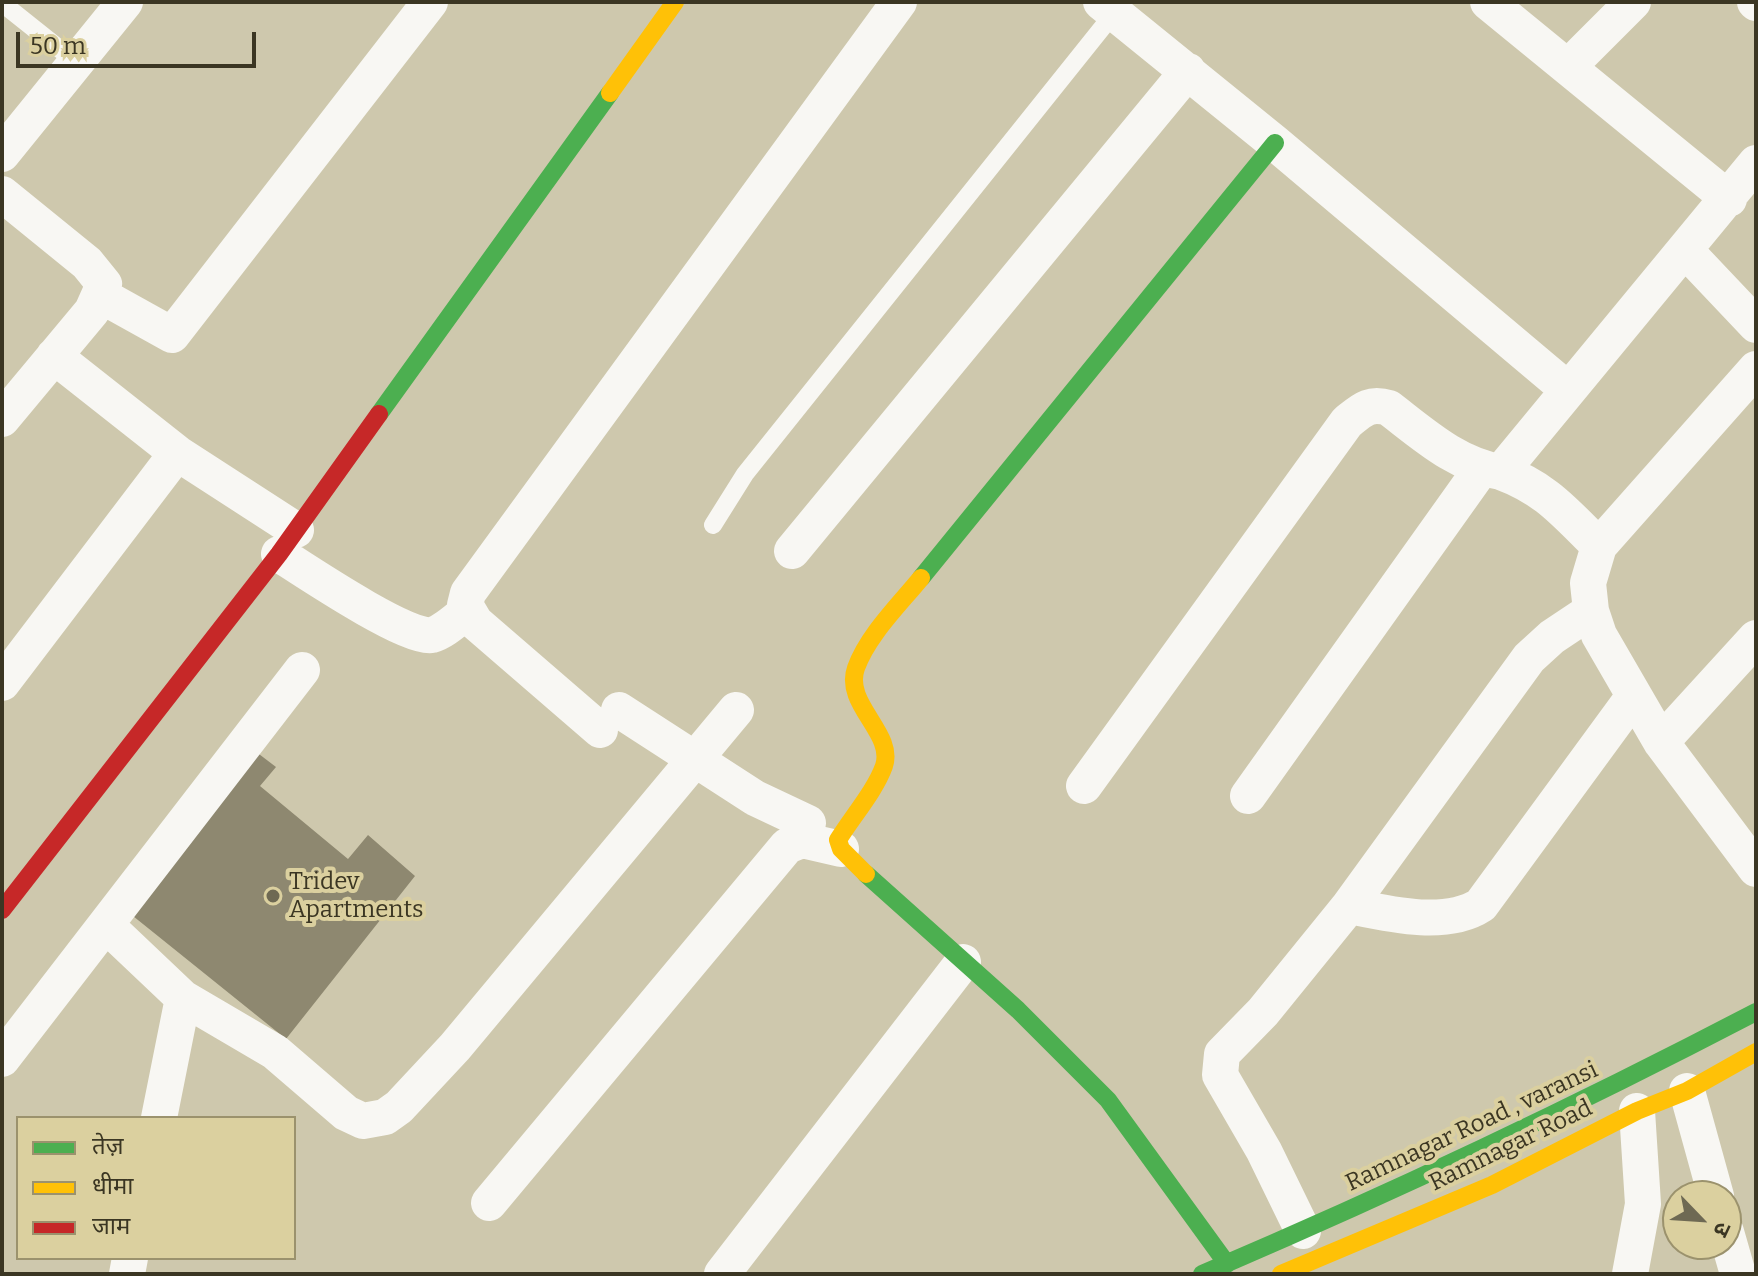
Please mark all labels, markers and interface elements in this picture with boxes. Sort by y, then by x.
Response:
scale bar [20,16,260,66]
text: 50 m [30,32,86,60]
place label: Tridev Apartments [289,868,423,924]
marker: Tridev Apartments [264,887,282,905]
street label: Ramnagar Road , varansi [1341,1056,1603,1198]
street label: Ramnagar Road [1425,1094,1597,1198]
legend [16,1116,296,1260]
text: तेज़ [92,1132,124,1160]
text: धीमा [92,1172,134,1200]
north arrow [1662,1180,1742,1260]
text: जाम [92,1212,130,1240]
text: उ [1707,1218,1737,1241]

